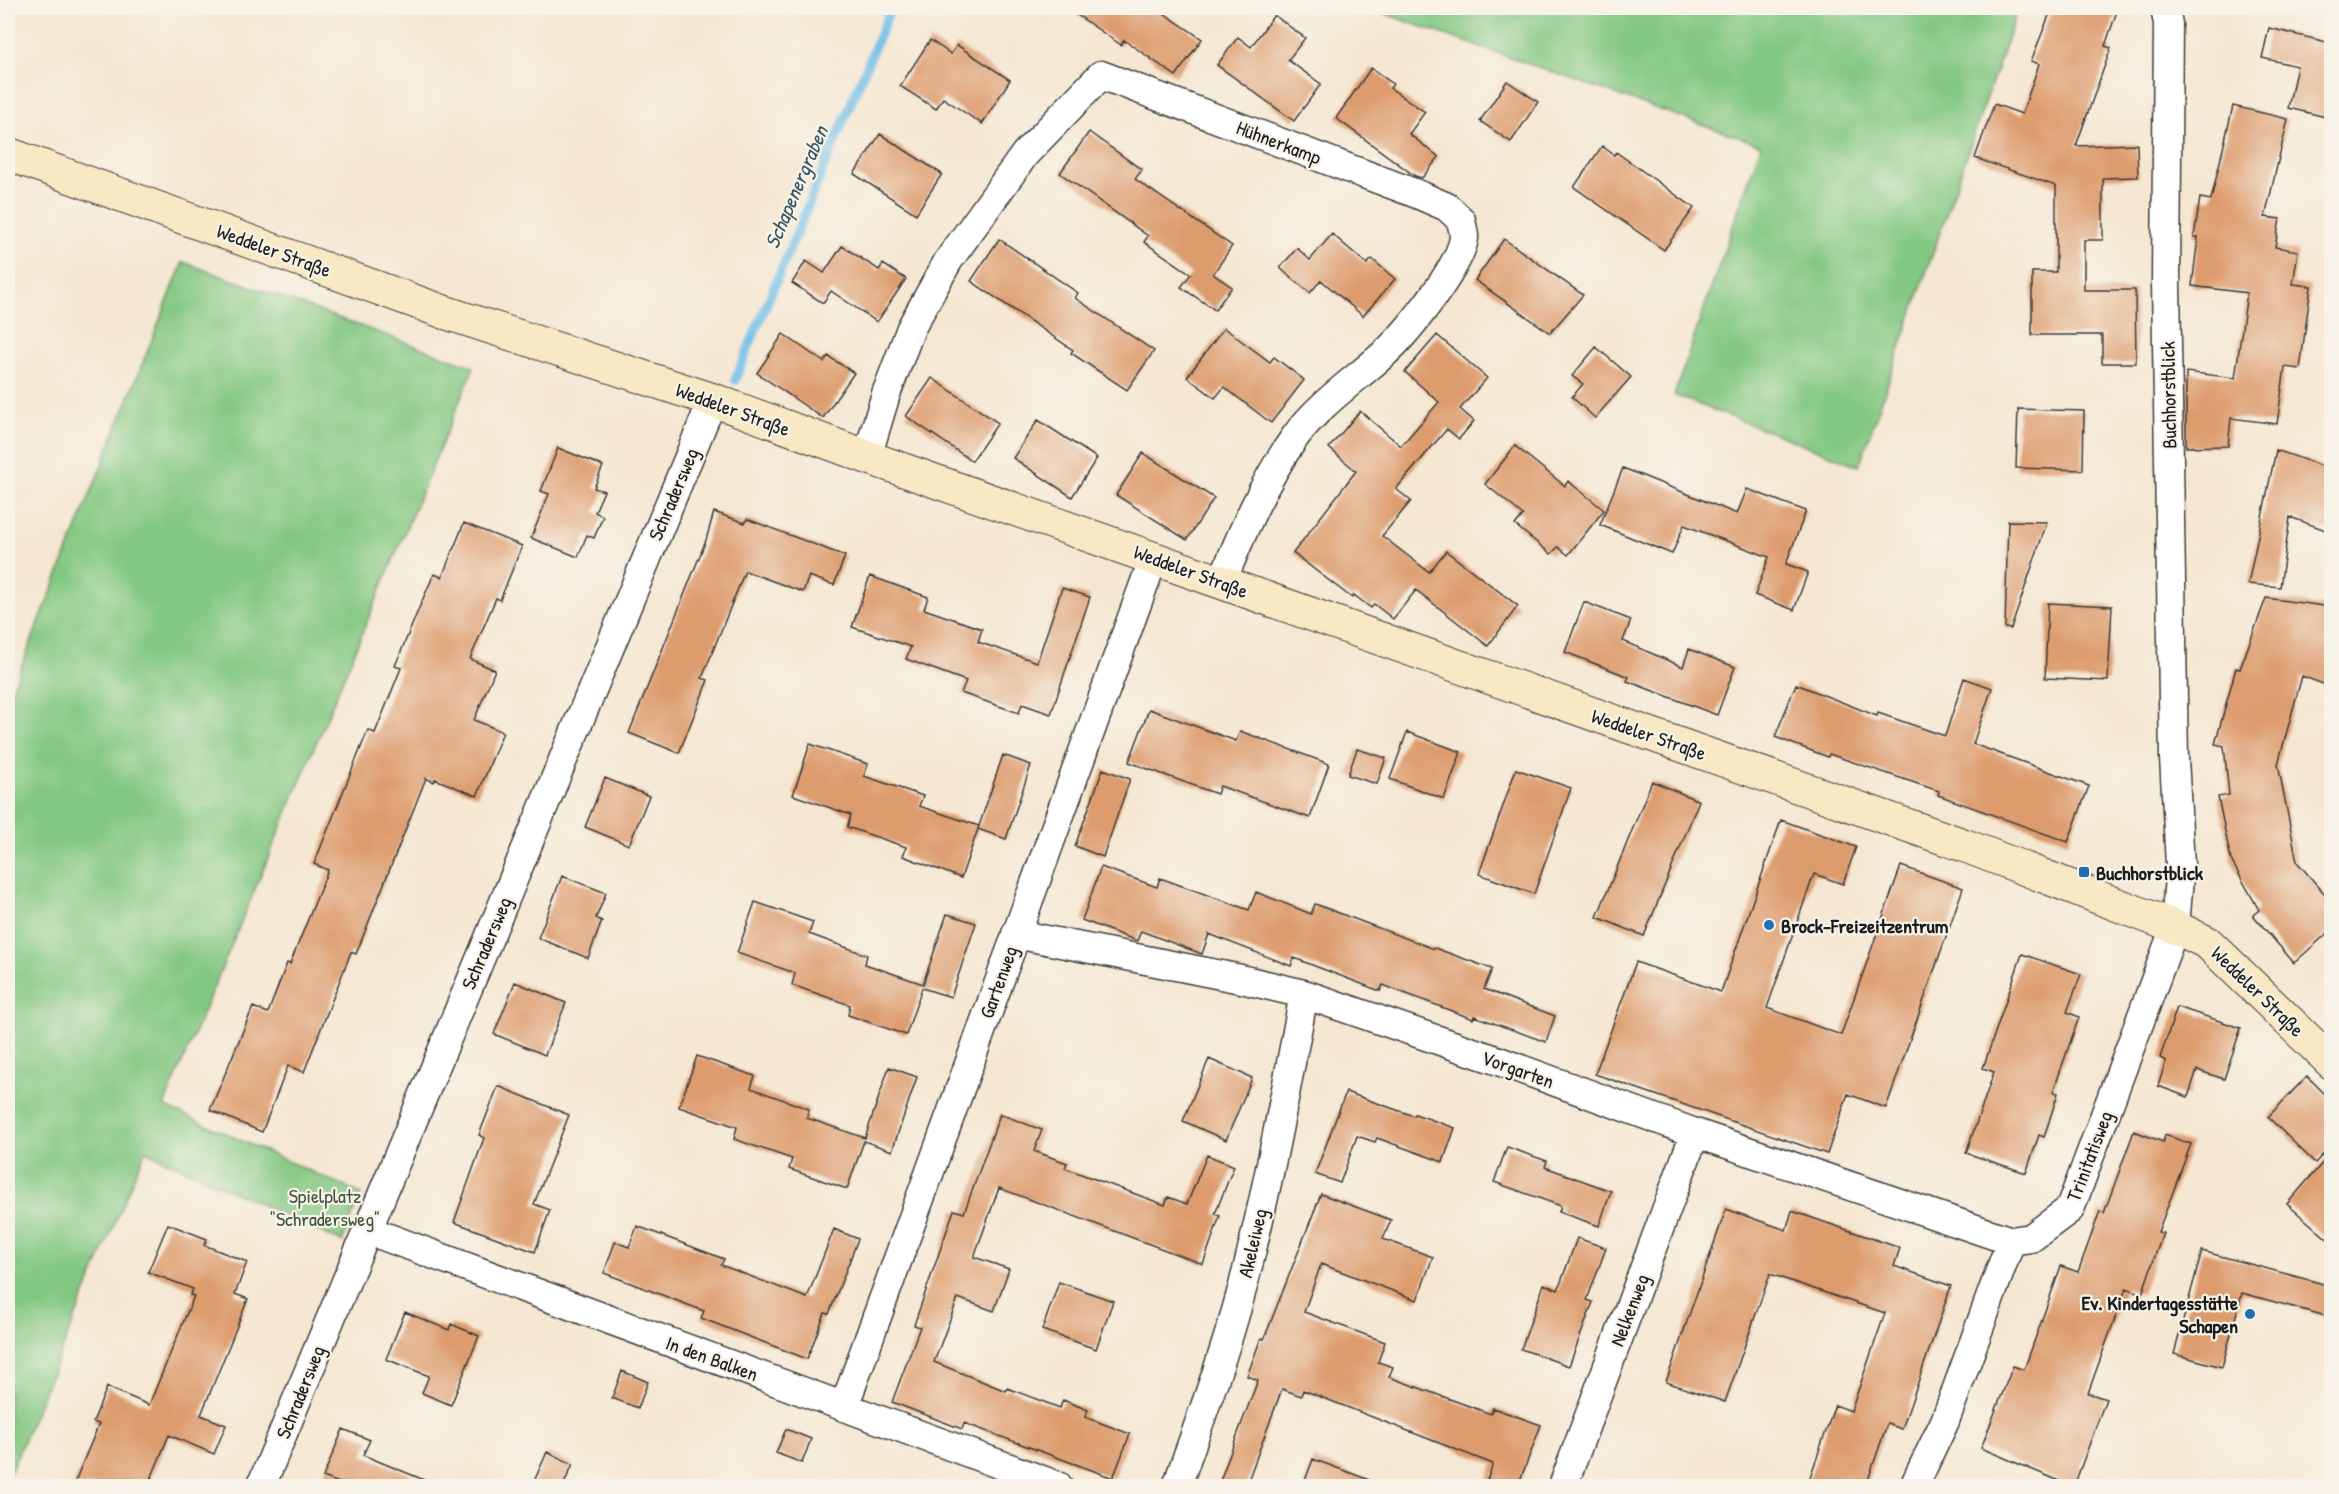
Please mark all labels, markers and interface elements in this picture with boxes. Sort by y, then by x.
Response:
street label: Hühnerkamp [1233,113,1326,171]
water label: Schapenergraben [757,120,835,253]
street label: Weddeler Straße [213,217,335,283]
street label: Buchhorstblick [2154,341,2182,449]
street label: Weddeler Straße [672,376,794,442]
street label: Schradersweg [641,443,705,544]
street label: Weddeler Straße [1130,538,1252,604]
street label: Weddeler Straße [1588,702,1710,766]
place label: Buchhorstblick [2096,859,2204,886]
marker: Buchhorstblick [2077,865,2091,879]
street label: Schradersweg [454,892,518,993]
place label: Brock-Freizeitzentrum [1781,912,1949,939]
marker: Brock-Freizeitzentrum [1762,918,1776,932]
street label: Weddeler Straße [2206,940,2310,1042]
street label: Gartenweg [972,942,1024,1022]
street label: Vorgarten [1478,1043,1558,1095]
street label: Trinitatisweg [2059,1107,2119,1205]
park label: Spielplatz "Schradersweg" [270,1182,380,1232]
street label: Akeleiweg [1231,1206,1273,1280]
street label: Nelkenweg [1603,1270,1655,1350]
place label: Ev. Kindertagesstätte Schapen [2081,1289,2238,1340]
marker: Ev. Kindertagesstätte Schapen [2243,1307,2257,1321]
street label: In den Balken [662,1329,762,1387]
street label: Schradersweg [269,1341,331,1443]

